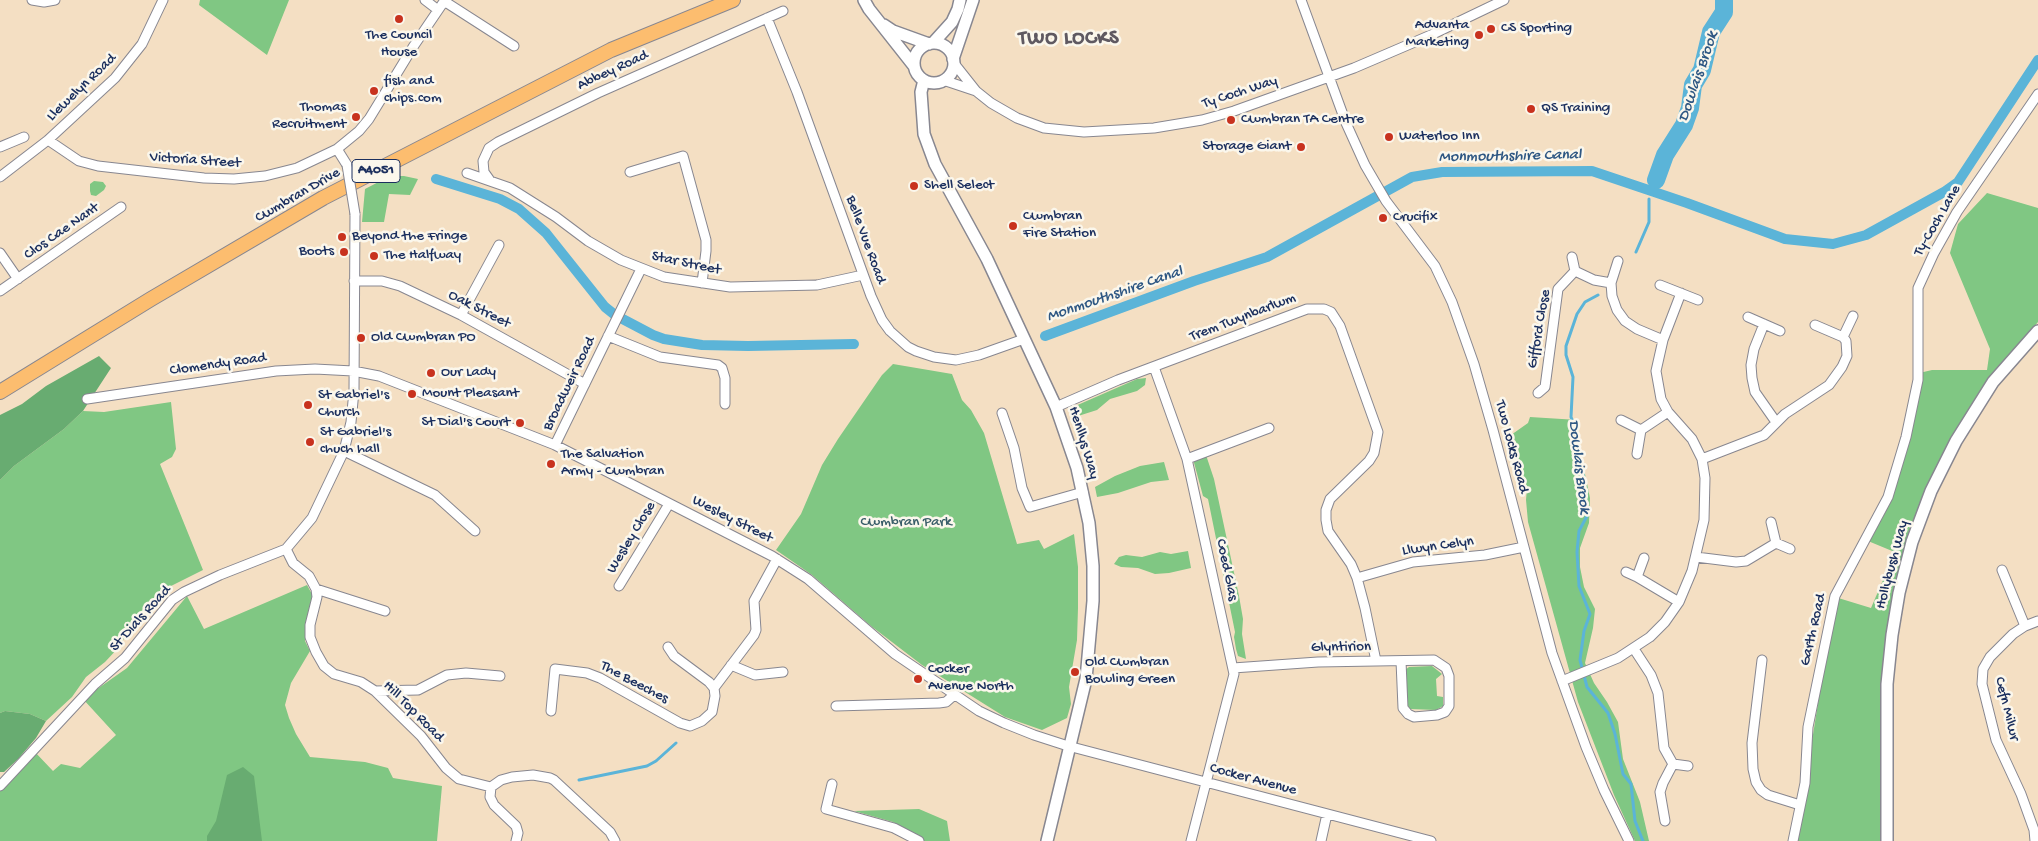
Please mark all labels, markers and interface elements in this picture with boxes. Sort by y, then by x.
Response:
marker: The Council House [393,13,405,25]
place label: Advanta Marketing [1405,17,1469,52]
place label: CS Sporting [1501,20,1572,38]
marker: CS Sporting [1485,23,1497,35]
place label: The Council House [366,27,432,62]
district label: TWO LOCKS [1017,28,1121,52]
marker: Advanta Marketing [1473,29,1485,41]
water label: Dowlais Brook [1675,29,1723,125]
street label: Abbey Road [575,47,651,95]
street label: Llewelyn Road [43,50,121,126]
street label: Ty Coch Way [1200,72,1280,114]
place label: fish and chips.com [384,73,442,108]
marker: fish and chips.com [368,85,380,97]
place label: Thomas Recruitment [272,99,346,134]
place label: QS Training [1541,100,1610,118]
marker: QS Training [1525,103,1537,115]
marker: Thomas Recruitment [350,111,362,123]
place label: Cwmbran TA Centre [1241,111,1364,129]
marker: Cwmbran TA Centre [1225,114,1237,126]
place label: Waterloo Inn [1399,128,1480,146]
marker: Waterloo Inn [1383,131,1395,143]
place label: Storage Giant [1202,138,1291,156]
marker: Storage Giant [1295,141,1307,153]
water label: Monmouthshire Canal [1439,146,1581,168]
street label: Victoria Street [149,149,241,173]
road number: A4051 [352,160,400,182]
street label: Cwmbran Drive [252,164,344,228]
place label: Shell Select [924,177,994,195]
marker: Shell Select [908,180,920,192]
street label: Ty-Coch Lane [1910,182,1966,260]
street label: Belle Vue Road [841,193,889,287]
street label: Clos Cae Nant [21,200,103,264]
place label: Cwmbran Fire Station [1023,208,1096,243]
place label: Crucifix [1393,209,1438,227]
marker: Crucifix [1377,212,1389,224]
marker: Cwmbran Fire Station [1007,220,1019,232]
place label: Beyond the Fringe [352,228,467,246]
marker: Beyond the Fringe [336,231,348,243]
place label: Boots [299,243,334,261]
marker: Boots [338,246,350,258]
place label: The Halfway [384,247,461,265]
street label: Star Street [650,248,722,280]
marker: The Halfway [368,250,380,262]
water label: Monmouthshire Canal [1044,263,1186,327]
street label: Oak Street [445,287,513,333]
street label: Gifford Close [1524,288,1556,370]
street label: Trem Twynbarlwm [1187,290,1299,346]
place label: Old Cwmbran PO [371,329,476,347]
marker: Old Cwmbran PO [355,332,367,344]
street label: Broadweir Road [540,334,600,434]
street label: Clomendy Road [169,349,267,381]
place label: Our Lady [441,364,496,382]
marker: Our Lady [425,367,437,379]
place label: Mount Pleasant [422,385,519,403]
place label: St Gabriel's Church [318,387,389,422]
marker: Mount Pleasant [406,388,418,400]
street label: Two Locks Road [1490,398,1532,496]
marker: St Gabriel's Church [302,399,314,411]
street label: Henllys Way [1063,405,1103,481]
place label: St Dial's Court [421,414,510,432]
marker: St Dial's Court [514,417,526,429]
water label: Dowlais Brook [1563,419,1593,515]
place label: St Gabriel's chuch hall [320,424,391,459]
marker: St Gabriel's chuch hall [304,436,316,448]
place label: The Salvation Army - Cwmbran [561,446,664,481]
marker: The Salvation Army - Cwmbran [545,458,557,470]
street label: Wesley Street [689,492,775,548]
street label: Wesley Close [604,499,660,577]
park label: Cwmbran Park [860,514,952,532]
street label: Hollybush Way [1873,519,1913,611]
street label: Llwyn Celyn [1401,533,1475,561]
street label: Coed Glas [1211,538,1241,602]
street label: St Dials Road [106,582,176,656]
street label: Garth Road [1797,592,1831,668]
street label: Glyntirion [1311,638,1371,658]
place label: Old Cwmbran Bowling Green [1085,654,1175,689]
street label: The Beeches [597,658,671,708]
place label: Cocker Avenue North [928,661,1014,696]
marker: Old Cwmbran Bowling Green [1069,666,1081,678]
marker: Cocker Avenue North [912,673,924,685]
street label: Cefn Milwr [1989,675,2023,743]
street label: Hill Top Road [379,678,447,746]
street label: Cocker Avenue [1207,760,1299,800]

